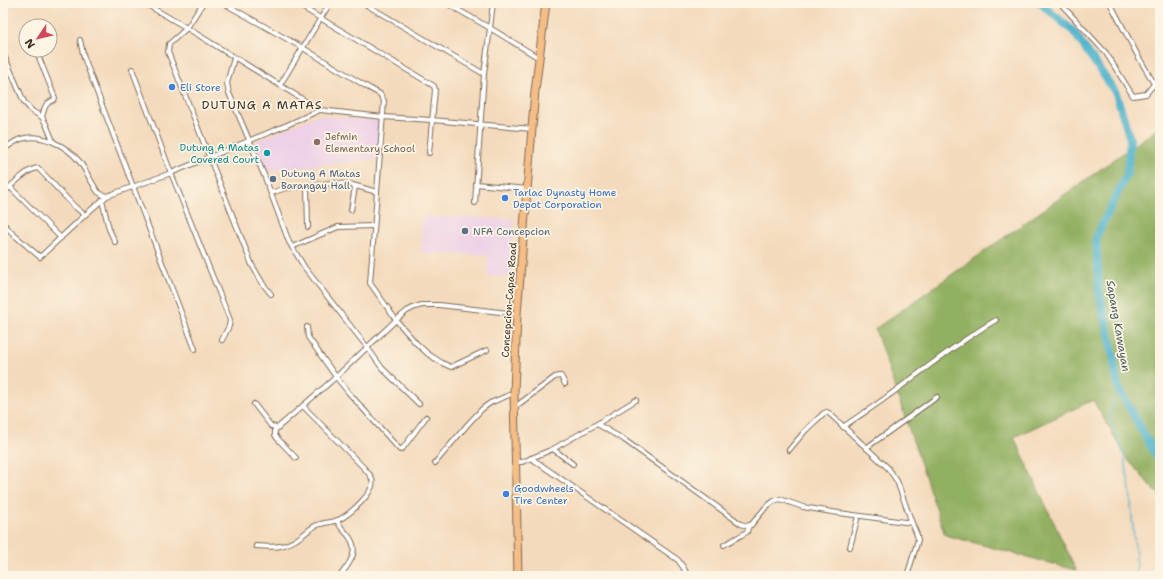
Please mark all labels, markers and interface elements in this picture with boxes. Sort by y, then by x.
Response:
north arrow [18,18,58,58]
text: N [21,35,39,51]
place label: Eli Store [180,81,221,94]
marker: Eli Store [167,82,177,92]
district label: DUTUNG A MATAS [202,97,322,113]
place label: Jefmin Elementary School [325,130,415,155]
marker: Jefmin Elementary School [312,137,322,147]
place label: Dutung A Matas Covered Court [180,141,259,166]
marker: Dutung A Matas Covered Court [262,148,272,158]
place label: Dutung A Matas Barangay Hall [281,167,360,192]
marker: Dutung A Matas Barangay Hall [268,174,278,184]
place label: Tarlac Dynasty Home Depot Corporation [513,186,617,211]
marker: Tarlac Dynasty Home Depot Corporation [500,193,510,203]
place label: NFA Concepcion [473,225,550,238]
marker: NFA Concepcion [460,226,470,236]
street label: Concepcion-Capas Road [498,241,520,358]
water label: Sapang Kawayan [1103,279,1133,373]
place label: Goodwheels Tire Center [514,482,574,507]
marker: Goodwheels Tire Center [501,489,511,499]

